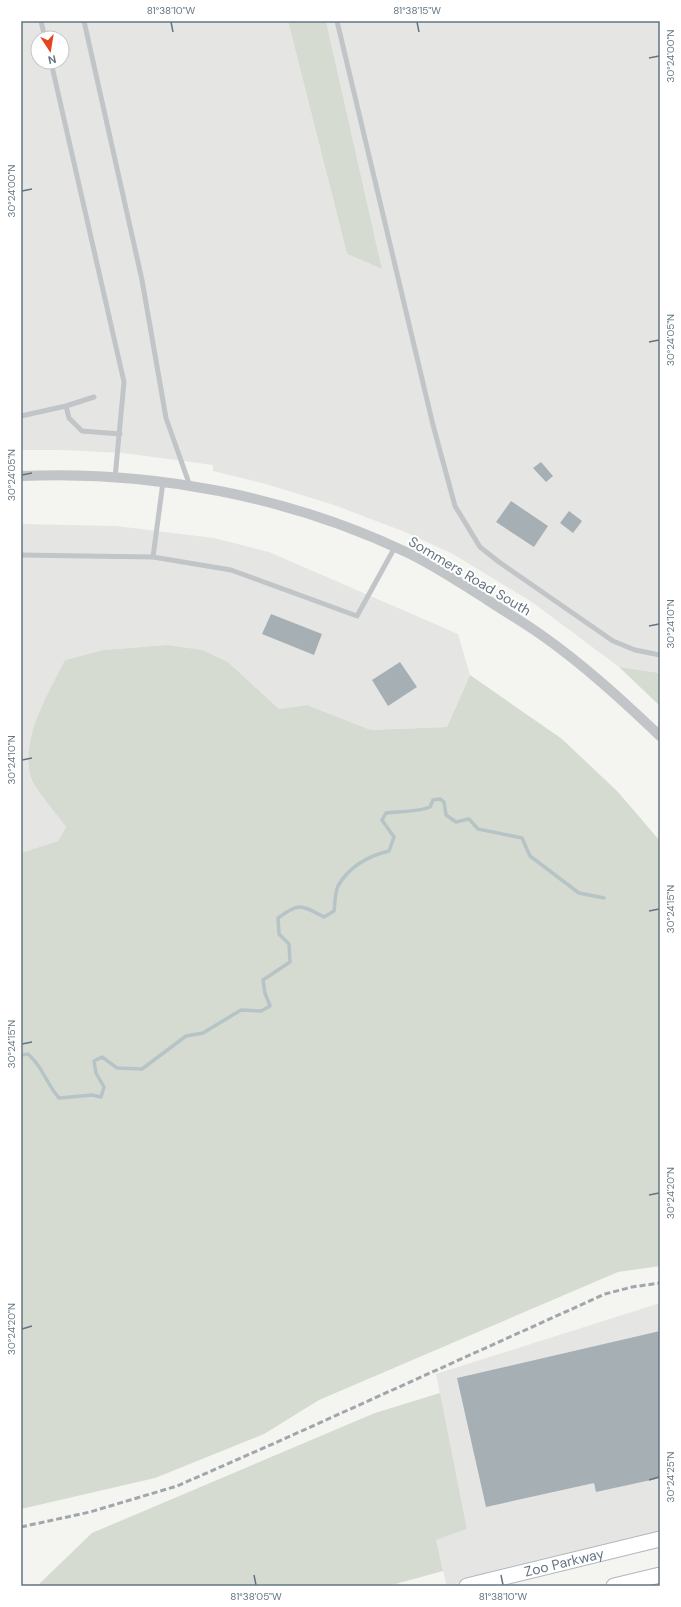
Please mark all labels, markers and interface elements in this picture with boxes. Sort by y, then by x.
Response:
text: 81°38'10"W [147,4,196,17]
text: 81°38'15"W [393,4,441,17]
text: 30°24'00"N [664,29,677,82]
north arrow [30,30,70,70]
text: N [47,52,57,67]
text: 30°24'00"N [5,164,18,217]
text: 30°24'05"N [664,314,677,366]
text: 30°24'05"N [5,449,18,501]
street label: Sommers Road South [406,532,534,620]
text: 30°24'10"N [664,599,677,649]
text: 30°24'10"N [5,735,18,785]
text: 30°24'15"N [664,885,677,933]
text: 30°24'15"N [5,1020,18,1068]
text: 30°24'20"N [664,1167,677,1219]
text: 30°24'20"N [5,1303,18,1355]
text: 30°24'25"N [664,1451,677,1502]
street label: Zoo Parkway [523,1544,606,1581]
text: 81°38'05"W [230,1590,282,1603]
text: 81°38'10"W [479,1590,528,1603]

